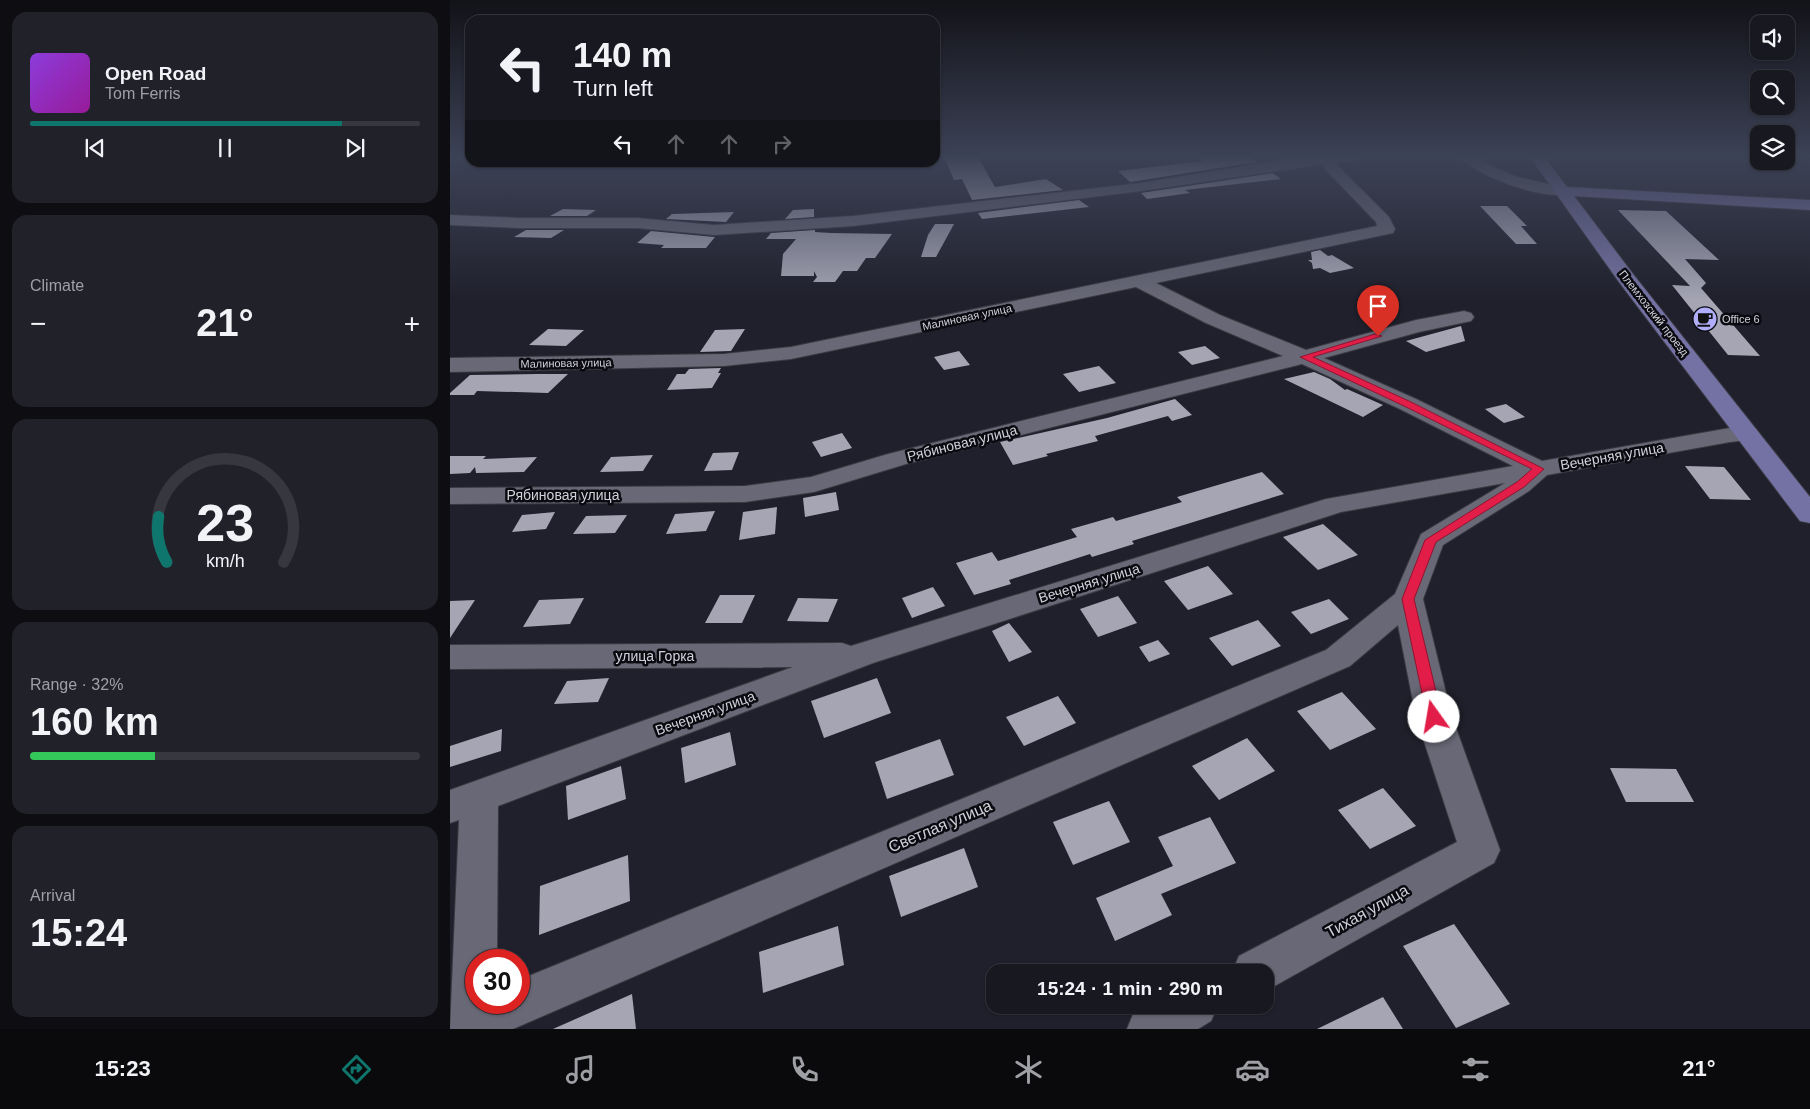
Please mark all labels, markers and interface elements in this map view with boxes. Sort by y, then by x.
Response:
map controls [1750,15,1795,170]
button: sound [1750,15,1795,60]
icon: left [490,35,555,100]
text: 140 m [573,35,672,74]
text: Open Road [105,63,206,84]
button: search [1750,70,1795,115]
text: Turn left [573,76,653,101]
text: Tom Ferris [105,85,181,102]
button: layers [1750,125,1795,170]
icon: left [609,130,637,158]
icon: ahead [662,130,690,158]
icon: ahead [715,130,743,158]
icon: right [768,130,796,158]
icon: previous [81,134,109,162]
icon: pause [211,134,239,162]
icon: next [341,134,369,162]
street label: Племхозский проезд [1617,268,1691,359]
text: Climate [30,277,84,294]
pin [1357,285,1399,336]
icon: arrive [1364,292,1392,320]
street label: Малиновая улица [921,301,1014,332]
text: 21° [196,302,254,344]
cafe icon: Office 6 [1692,306,1718,332]
text: − [30,308,46,339]
text: + [404,308,420,339]
place label: Office 6 [1722,313,1760,325]
street label: Малиновая улица [520,356,613,370]
street label: Рябиновая улица [905,422,1019,464]
street label: Вечерняя улица [1559,439,1665,473]
street label: Рябиновая улица [507,487,620,503]
text: 23 [196,494,254,552]
text: km/h [206,551,244,571]
street label: Вечерняя улица [1037,560,1142,606]
street label: улица Горка [616,648,695,664]
text: Range · 32% [30,676,123,693]
street label: Вечерняя улица [653,687,757,738]
position arrow [1407,690,1459,742]
text: 160 km [30,701,159,743]
street label: Светлая улица [886,797,994,855]
street label: Тихая улица [1323,881,1411,941]
text: Arrival [30,887,75,904]
text: 15:24 [30,912,127,954]
speed limit sign: 30 [465,949,530,1014]
text: 15:24 · 1 min · 290 m [1037,978,1223,999]
icon: directions [339,1052,374,1087]
icon: music [563,1052,598,1087]
icon: phone [787,1052,822,1087]
icon: climate [1011,1052,1046,1087]
icon: car [1235,1052,1270,1087]
icon: filters [1458,1052,1493,1087]
text: 15:23 [94,1056,151,1081]
text: 21° [1682,1056,1716,1081]

